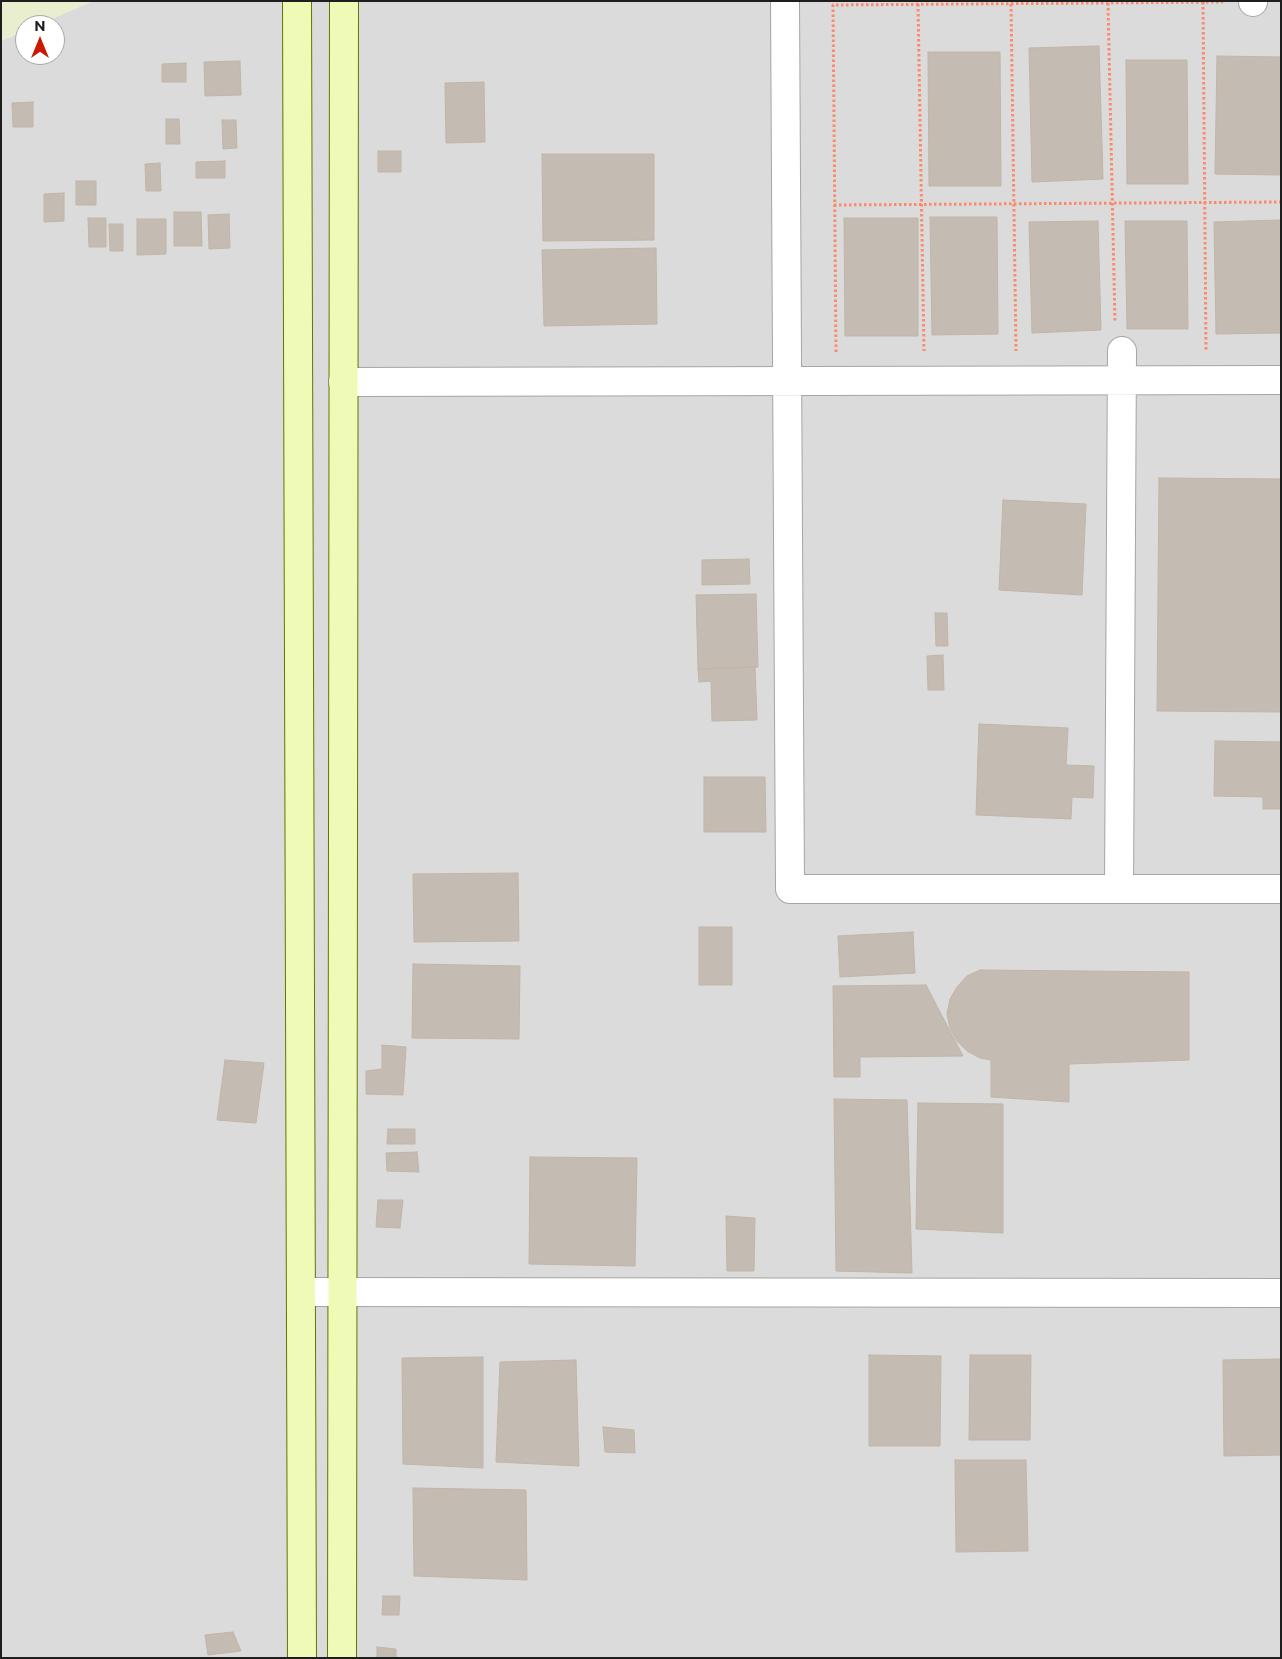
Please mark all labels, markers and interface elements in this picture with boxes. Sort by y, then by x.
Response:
north arrow [15,15,65,65]
text: N [34,17,46,35]

